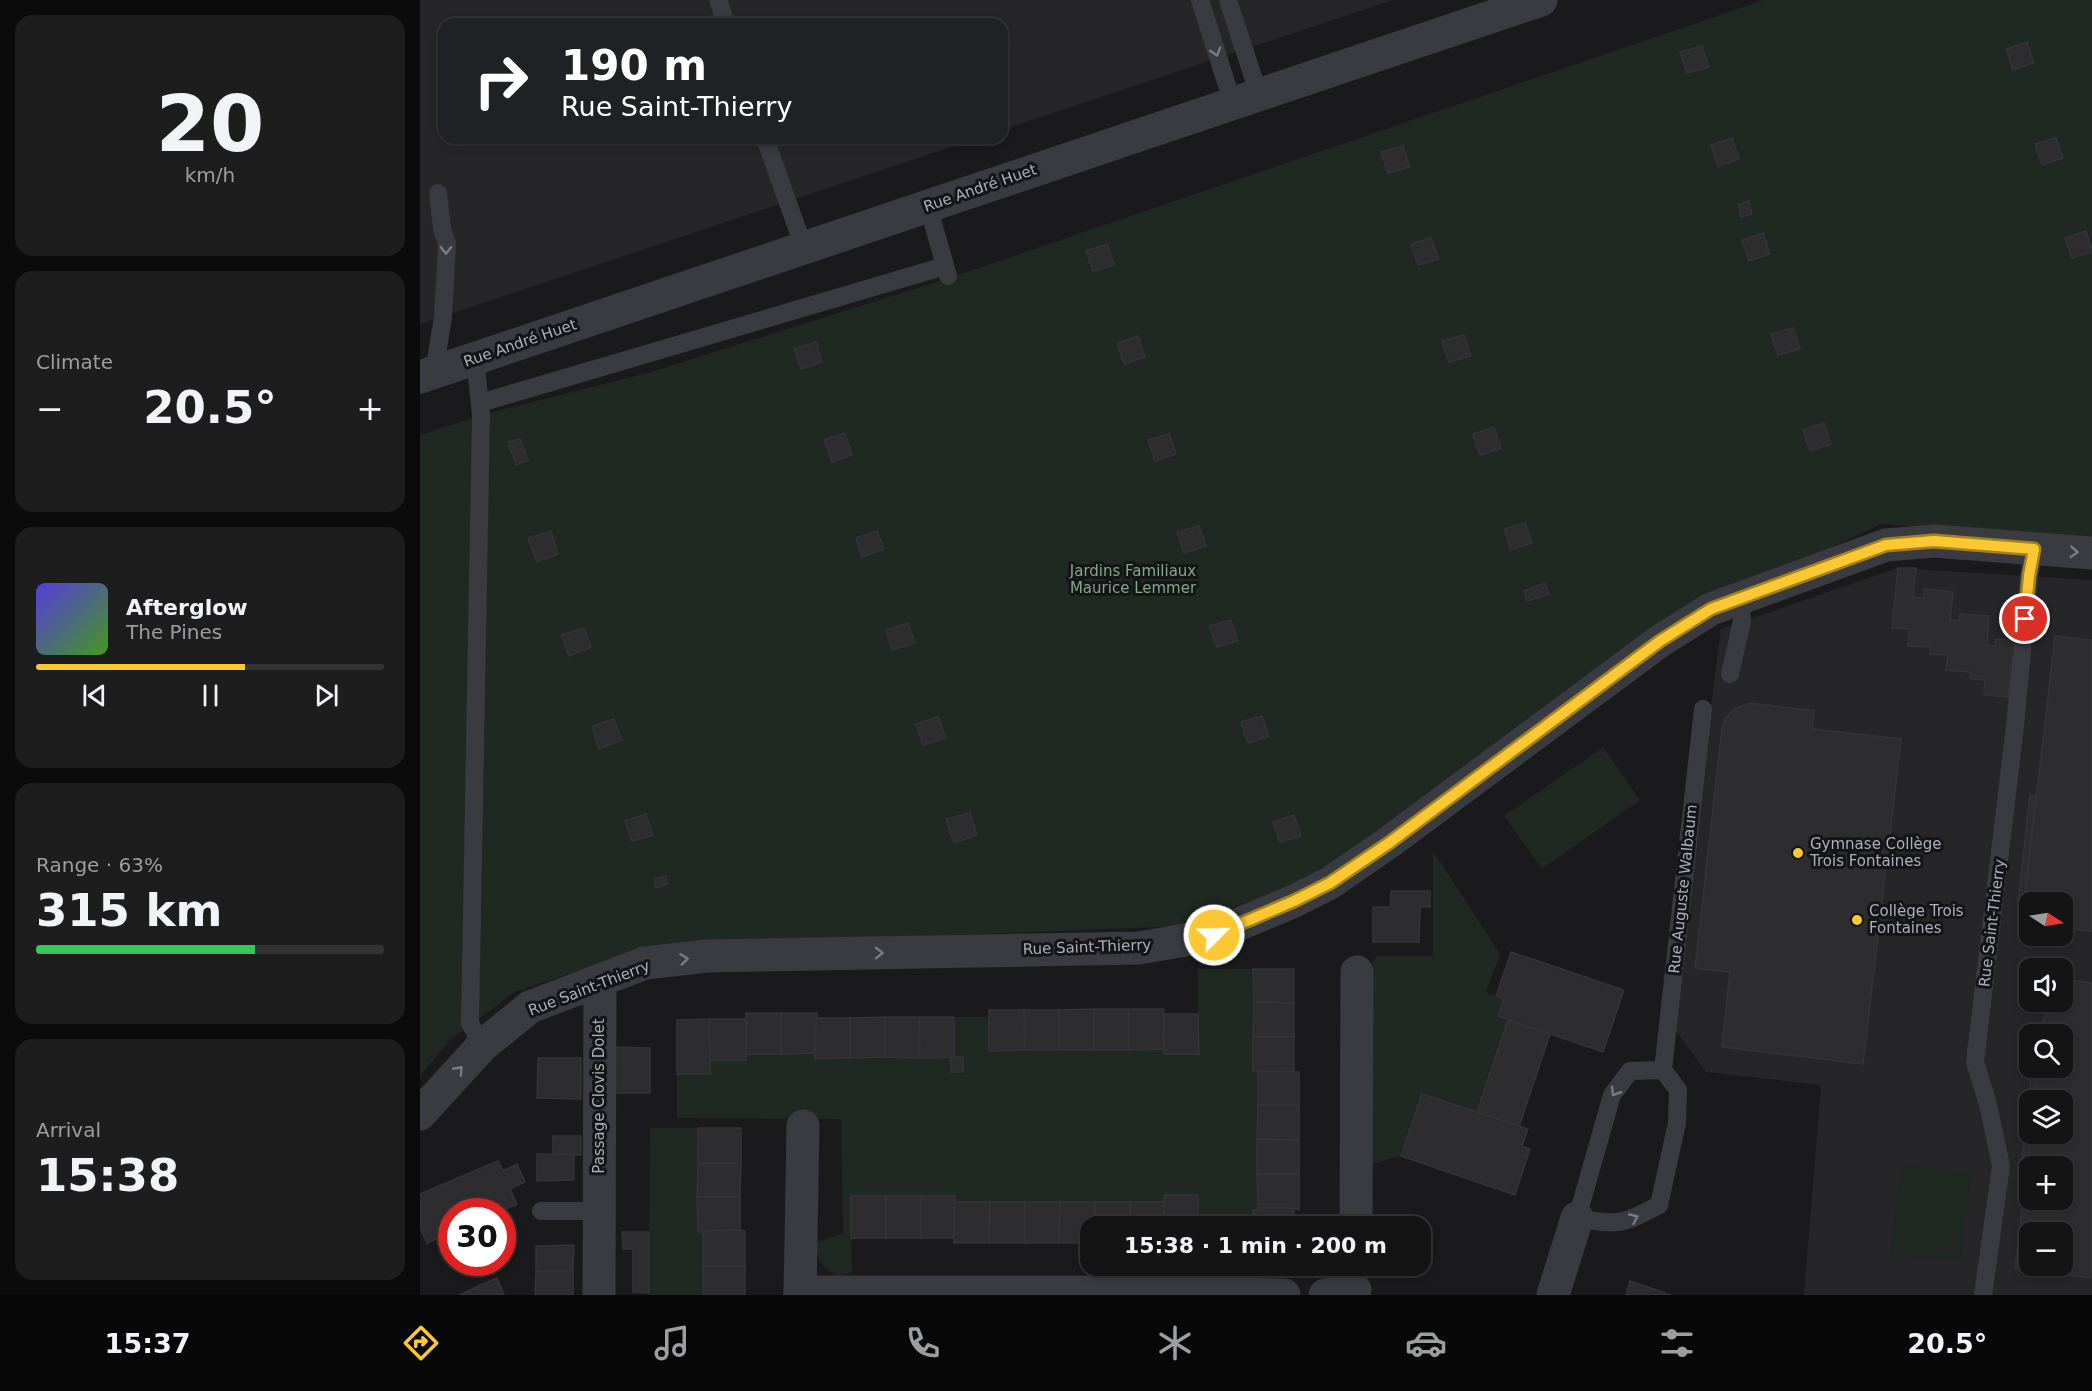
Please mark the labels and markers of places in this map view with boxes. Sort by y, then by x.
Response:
pin [1999,593,2050,644]
place label: Gymnase Collège Trois Fontaines [1809,835,1942,870]
marker: Gymnase Collège Trois Fontaines [1791,846,1805,860]
place label: Collège Trois Fontaines [1869,902,1964,937]
marker: Collège Trois Fontaines [1850,913,1864,927]

